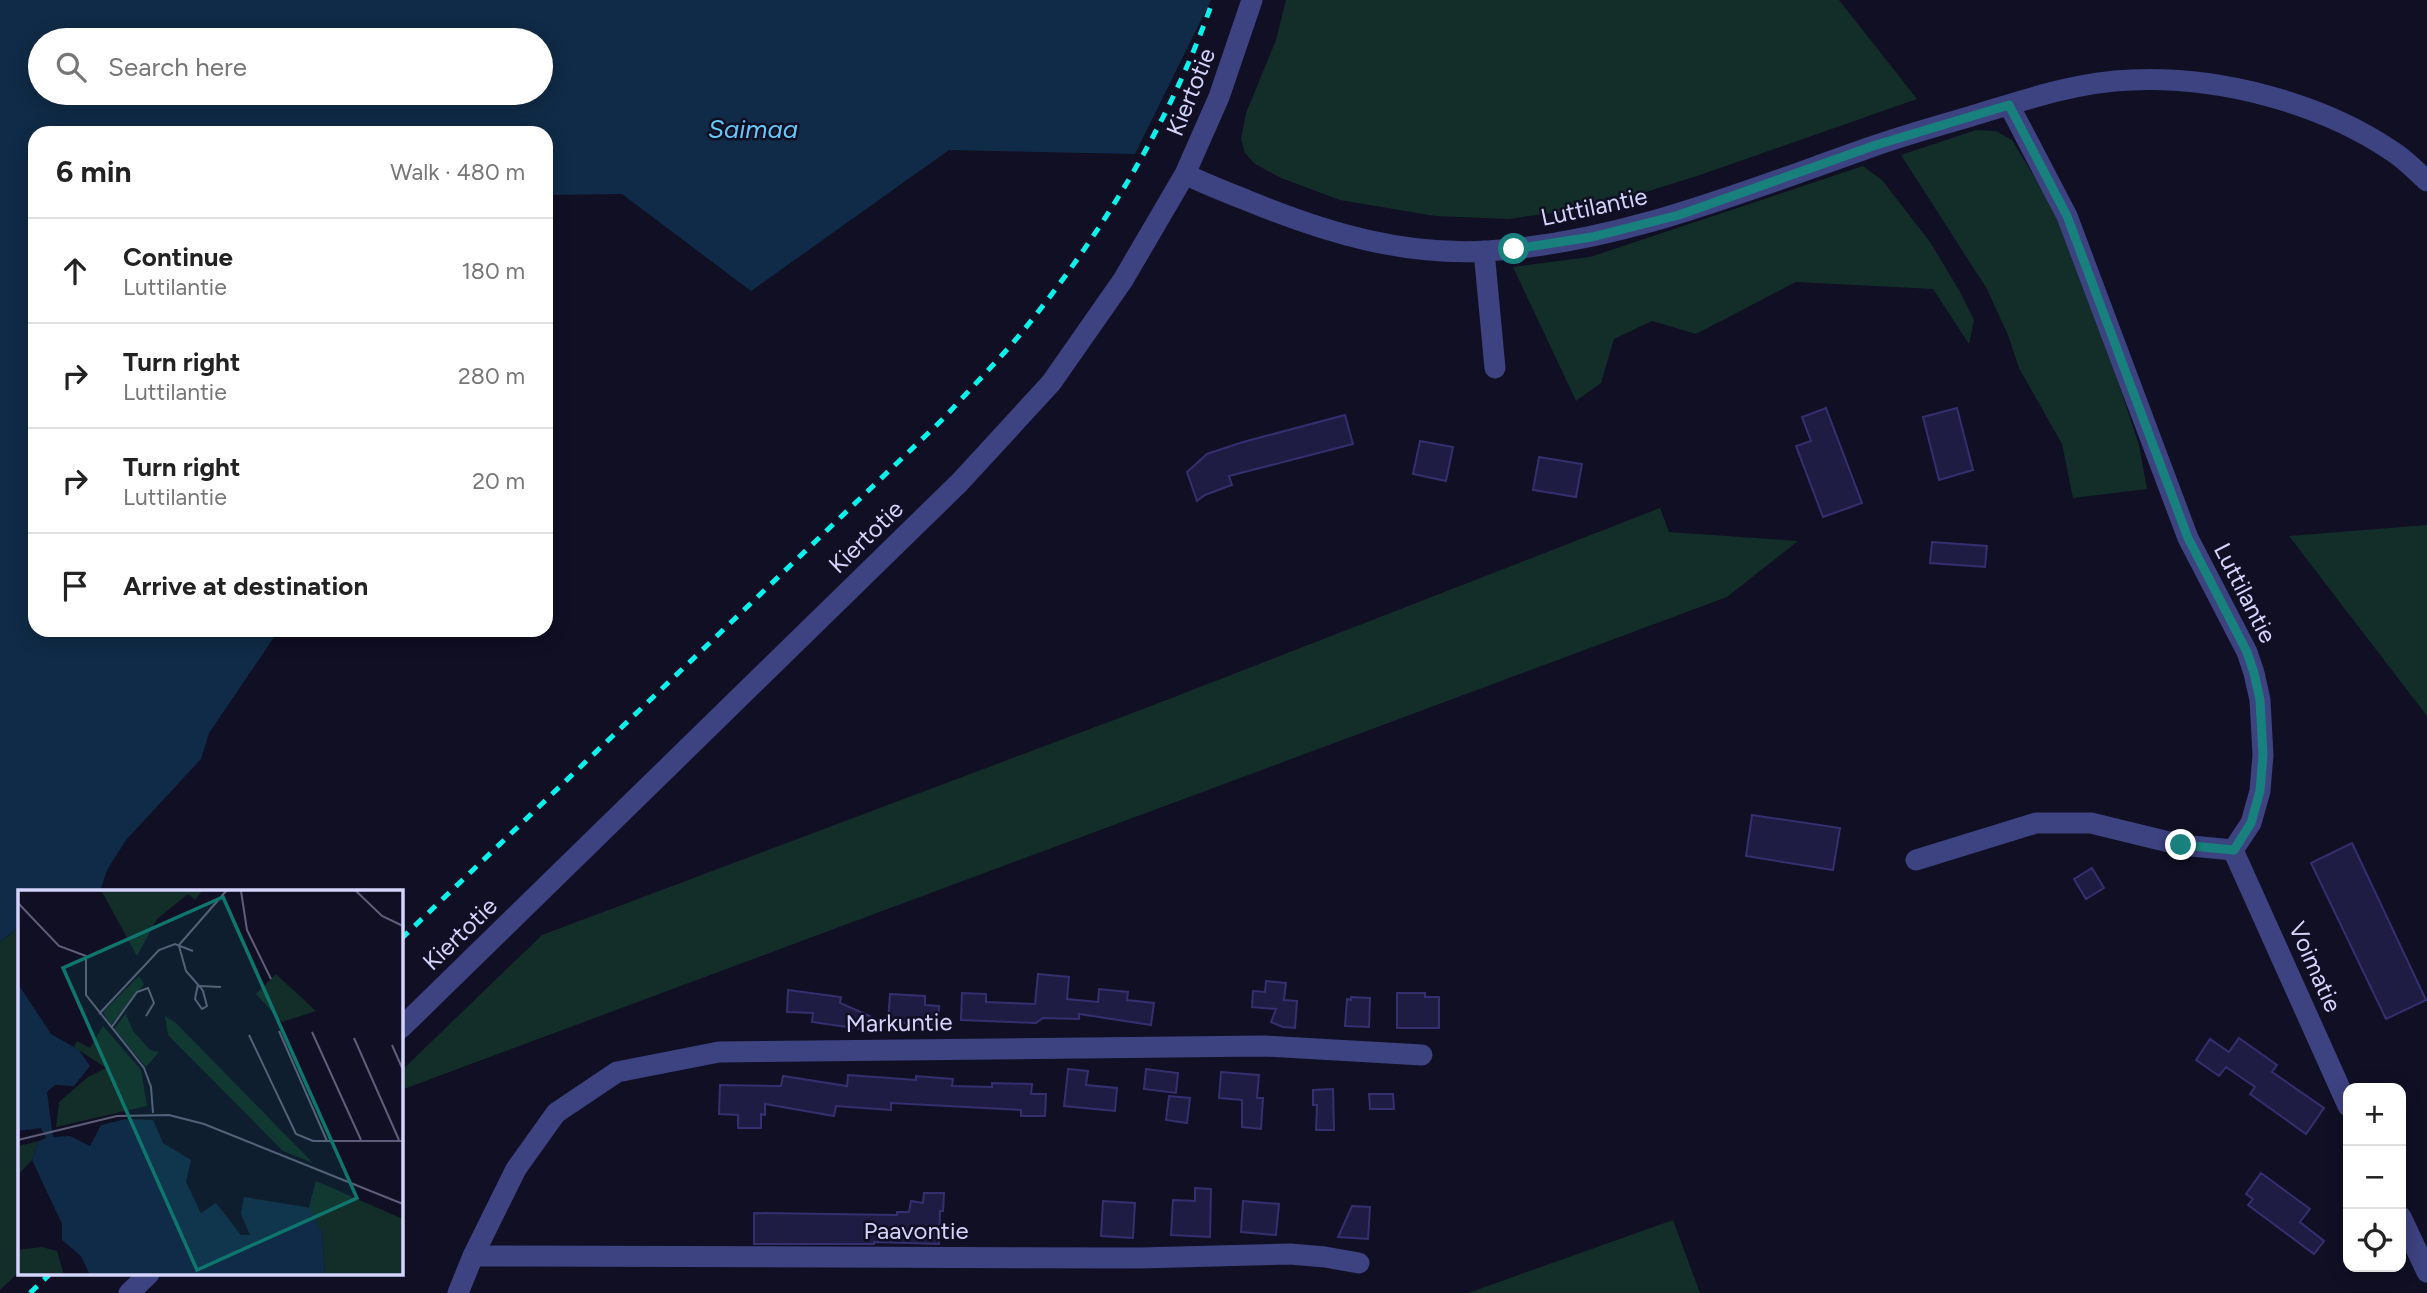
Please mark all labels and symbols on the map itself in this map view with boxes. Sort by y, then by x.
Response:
street label: Kiertotie [1160,44,1221,140]
water label: Saimaa [708,113,798,145]
street label: Luttilantie [1538,181,1650,232]
route start [1498,233,1529,264]
street label: Kiertotie [822,494,909,579]
street label: Luttilantie [2208,538,2283,648]
route end [2165,829,2196,860]
inset map [18,890,402,1276]
street label: Kiertotie [416,891,503,976]
street label: Voimatie [2283,917,2348,1016]
street label: Markuntie [845,1007,953,1038]
street label: Paavontie [863,1216,969,1245]

